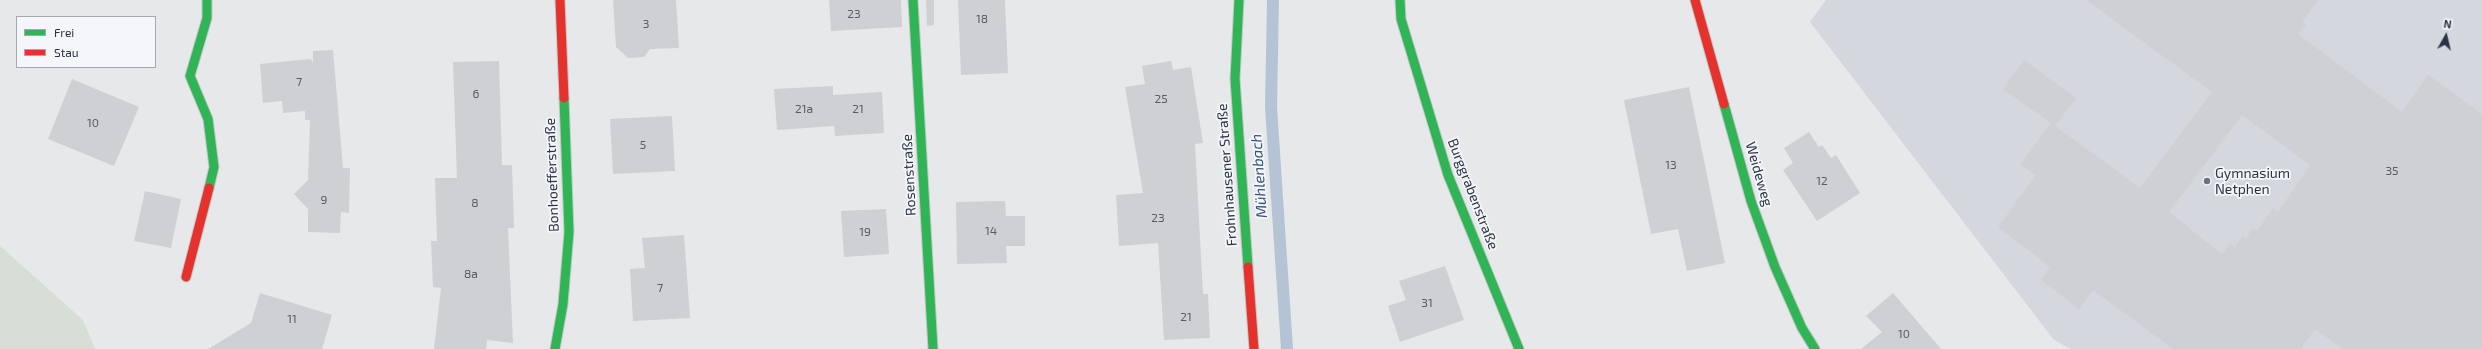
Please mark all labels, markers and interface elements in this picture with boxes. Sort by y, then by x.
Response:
house number: 23 [847,7,861,21]
house number: 18 [976,12,988,26]
legend [16,16,156,68]
north arrow [2426,16,2466,56]
house number: 3 [643,17,649,31]
text: N [2443,17,2453,31]
text: Frei [54,25,74,39]
text: Stau [54,45,79,59]
house number: 7 [296,75,302,89]
house number: 6 [473,87,479,101]
house number: 25 [1154,92,1168,106]
house number: 21a [795,102,813,116]
house number: 21 [852,102,864,116]
street label: Frohnhausener Straße [1214,103,1240,247]
house number: 10 [87,116,99,130]
street label: Bonhoefferstraße [542,118,562,232]
water label: Mühlenbach [1247,133,1271,219]
street label: Rosenstraße [898,134,920,216]
street label: Burggrabenstraße [1444,136,1502,252]
house number: 5 [640,138,646,152]
street label: Weideweg [1742,140,1776,208]
house number: 13 [1665,158,1677,172]
house number: 35 [2385,164,2399,178]
place label: Gymnasium Netphen [2215,165,2290,198]
house number: 12 [1816,174,1828,188]
marker: Gymnasium Netphen [2202,176,2212,186]
house number: 9 [321,193,327,207]
house number: 8 [471,196,479,210]
house number: 23 [1151,211,1165,225]
house number: 14 [985,224,997,238]
house number: 19 [859,225,871,239]
house number: 8a [464,267,478,281]
house number: 7 [657,281,663,295]
house number: 31 [1421,296,1433,310]
house number: 21 [1180,310,1192,324]
house number: 11 [287,312,297,326]
house number: 10 [1898,327,1910,341]

